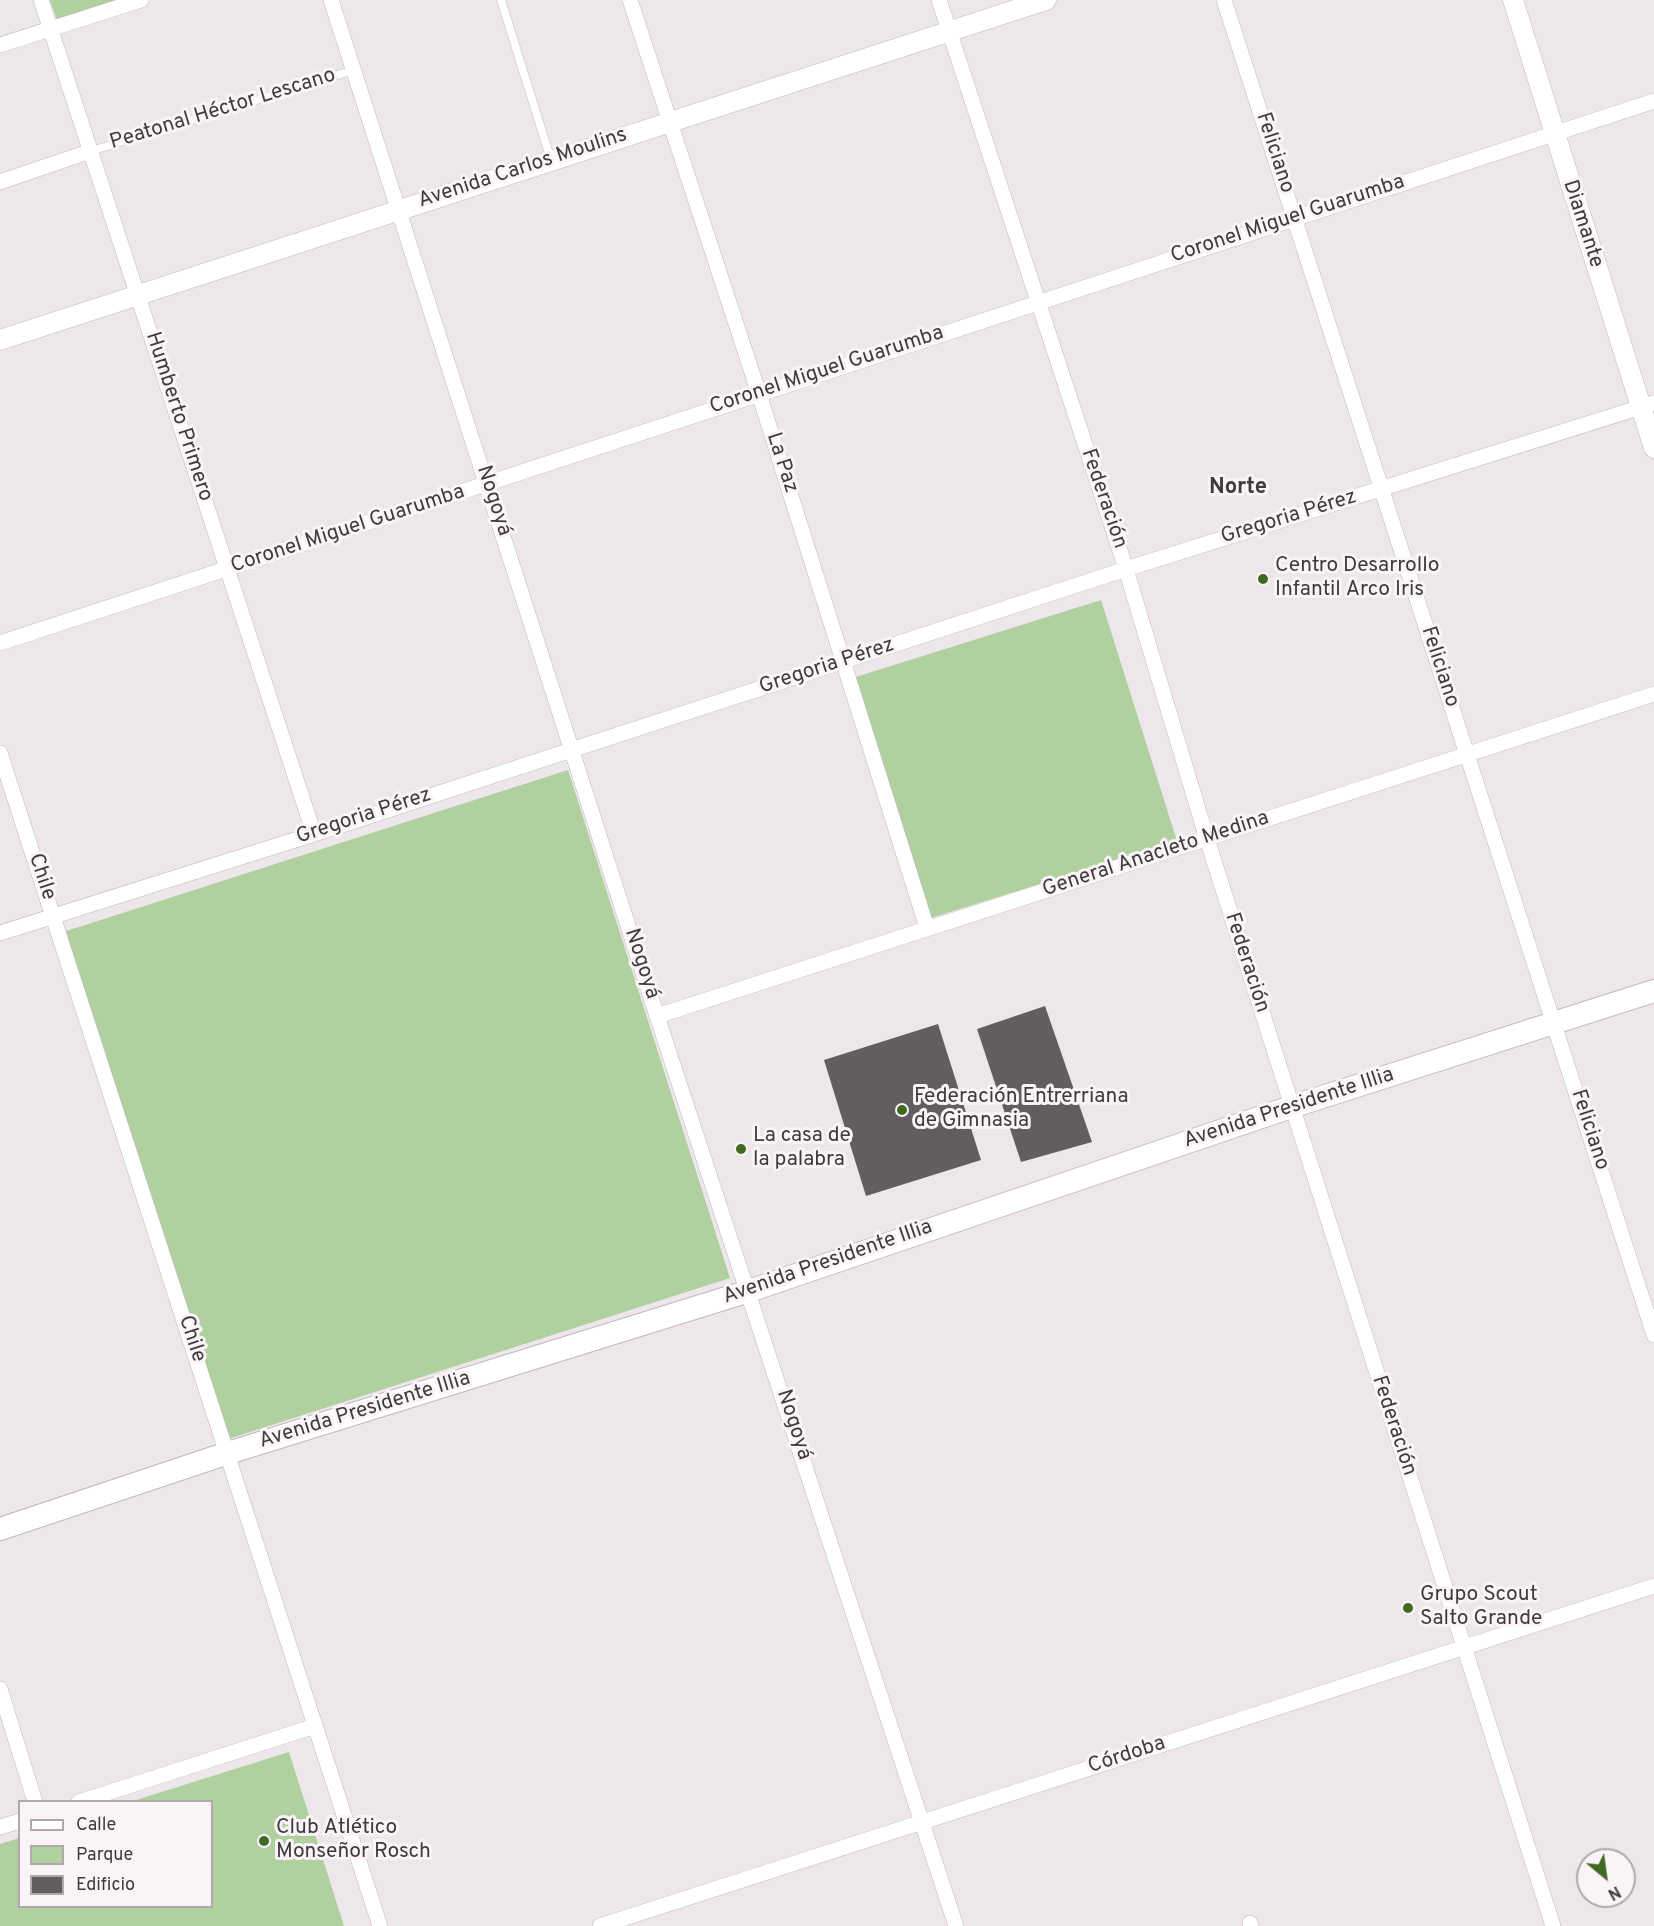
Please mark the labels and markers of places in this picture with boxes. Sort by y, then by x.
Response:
place label: Centro Desarrollo Infantil Arco Iris [1275,554,1439,604]
marker: Centro Desarrollo Infantil Arco Iris [1256,572,1270,586]
place label: Federación Entrerriana de Gimnasia [914,1085,1129,1135]
marker: Federación Entrerriana de Gimnasia [895,1103,909,1117]
place label: La casa de la palabra [753,1124,851,1174]
marker: La casa de la palabra [734,1142,748,1156]
place label: Grupo Scout Salto Grande [1420,1583,1542,1633]
marker: Grupo Scout Salto Grande [1401,1601,1415,1615]
place label: Club Atlético Monseñor Rosch [276,1816,431,1866]
marker: Club Atlético Monseñor Rosch [257,1834,271,1848]

